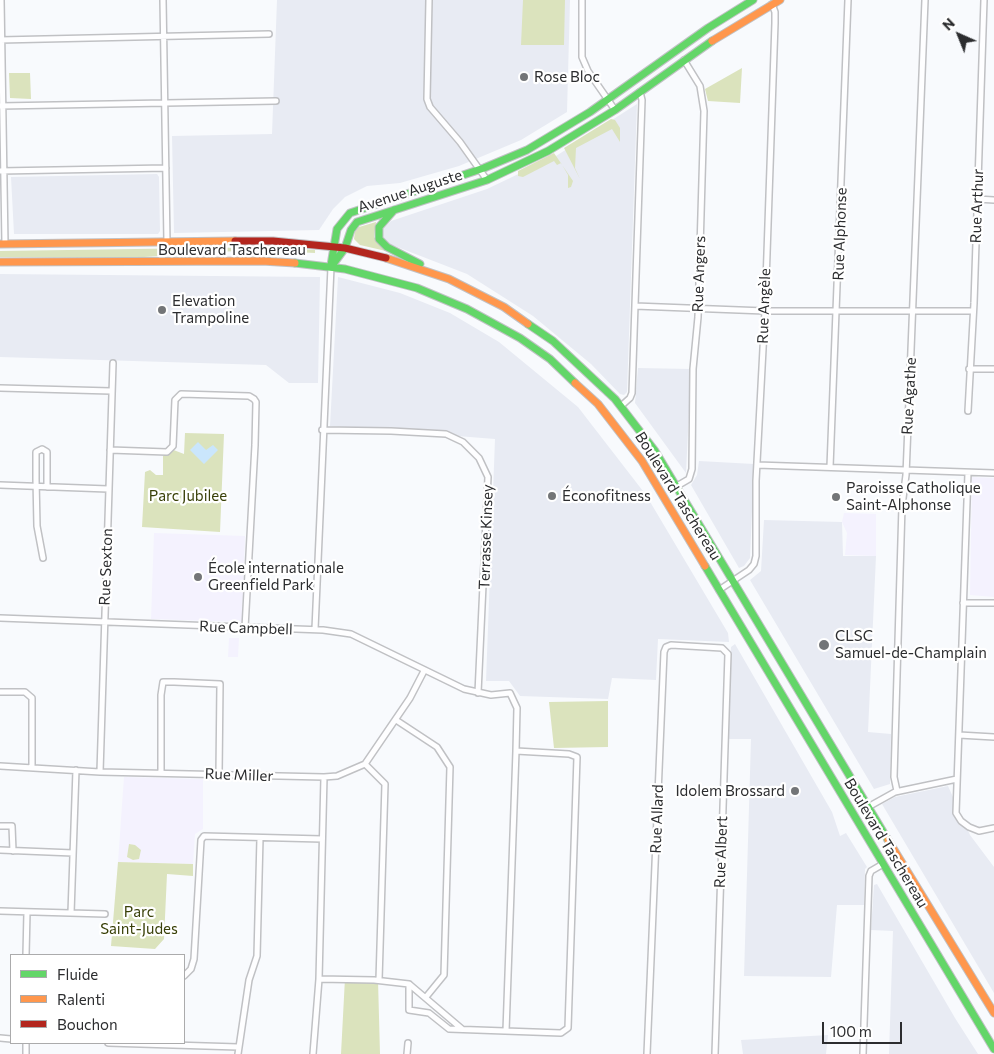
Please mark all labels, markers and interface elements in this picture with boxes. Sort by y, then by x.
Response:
north arrow [934,10,984,60]
text: N [939,14,958,34]
place label: Rose Bloc [534,68,600,86]
marker: Rose Bloc [518,71,530,83]
street label: Avenue Auguste [356,166,464,216]
street label: Rue Arthur [967,168,987,244]
street label: Rue Alphonse [829,187,851,281]
street label: Rue Angers [689,235,709,313]
street label: Boulevard Taschereau [158,241,306,259]
street label: Rue Angèle [754,268,774,344]
place label: Elevation Trampoline [172,292,249,327]
marker: Elevation Trampoline [156,304,168,316]
street label: Rue Agathe [898,357,920,435]
street label: Boulevard Taschereau [631,428,725,564]
place label: Paroisse Catholique Saint-Alphonse [846,479,981,514]
street label: Terrasse Kinsey [475,484,497,590]
park label: Parc Jubilee [149,487,227,505]
place label: Éconofitness [562,487,651,505]
marker: Éconofitness [546,490,558,502]
marker: Paroisse Catholique Saint-Alphonse [830,491,842,503]
street label: Rue Sexton [96,528,116,606]
place label: École internationale Greenfield Park [208,559,344,594]
marker: École internationale Greenfield Park [192,571,204,583]
street label: Rue Campbell [199,617,293,639]
place label: CLSC Samuel-de-Champlain [835,627,987,662]
marker: CLSC Samuel-de-Champlain [817,638,831,652]
street label: Rue Miller [204,765,274,785]
street label: Boulevard Taschereau [840,775,932,911]
place label: Idolem Brossard [675,782,785,800]
street label: Rue Allard [647,784,667,854]
marker: Idolem Brossard [789,785,801,797]
street label: Rue Albert [711,816,731,888]
park label: Parc Saint-Judes [100,903,178,938]
legend [10,954,185,1044]
text: Fluide [57,965,98,983]
text: Ralenti [57,990,105,1008]
scale bar [824,1012,904,1044]
text: Bouchon [57,1015,118,1033]
text: 100 m [830,1022,872,1040]

